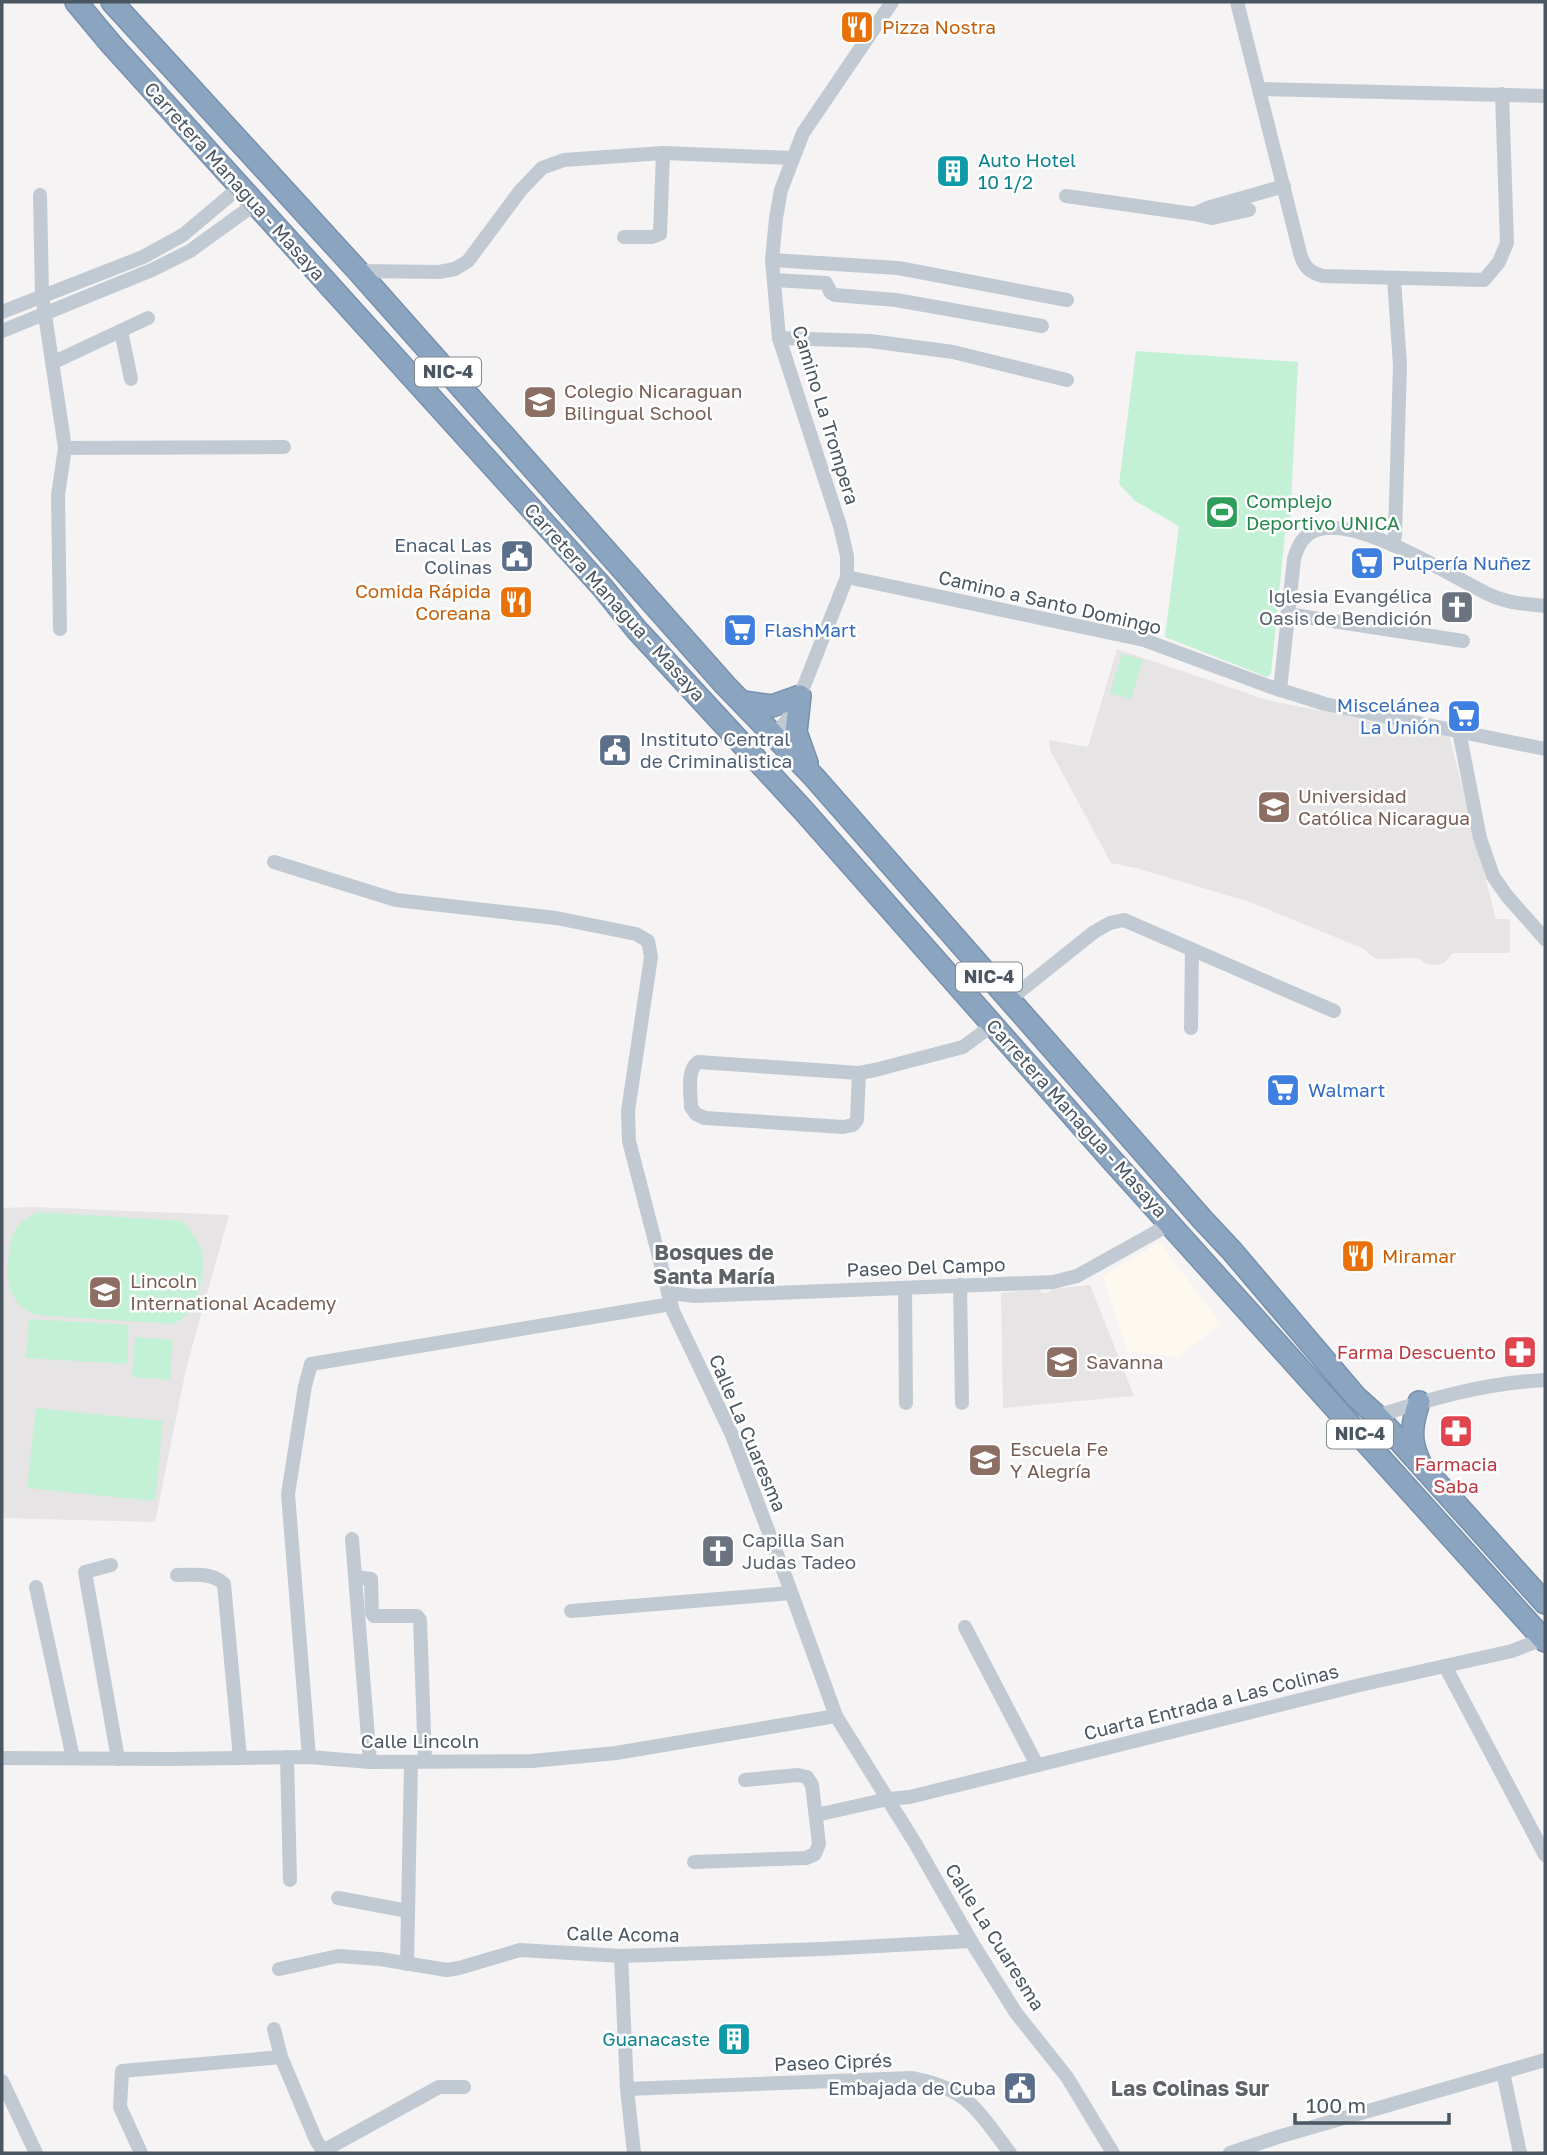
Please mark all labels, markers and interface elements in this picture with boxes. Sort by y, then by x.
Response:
restaurant icon: Pizza Nostra [838,8,876,46]
place label: Pizza Nostra [882,15,996,38]
street label: Carretera Managua - Masaya [140,77,331,285]
place label: Auto Hotel 10 1/2 [978,148,1076,193]
building icon: Auto Hotel 10 1/2 [934,152,972,190]
street label: Camino La Trompera [788,323,865,507]
road number: NIC-4 [415,358,481,386]
place label: Colegio Nicaraguan Bilingual School [564,379,742,424]
school or university icon: Colegio Nicaraguan Bilingual School [521,383,559,421]
place label: Complejo Deportivo UNICA [1246,489,1400,534]
sports icon: Complejo Deportivo UNICA [1203,493,1241,531]
street label: Carretera Managua - Masaya [520,498,711,706]
place label: Enacal Las Colinas [394,533,492,578]
public building icon: Enacal Las Colinas [498,537,536,575]
supermarket icon: Pulpería Nuñez [1348,544,1386,582]
place label: Pulpería Nuñez [1392,551,1531,574]
street label: Camino a Santo Domingo [936,565,1164,638]
place label: Comida Rápida Coreana [355,579,491,624]
restaurant icon: Comida Rápida Coreana [497,583,535,621]
place label: Iglesia Evangélica Oasis de Bendición [1259,584,1432,629]
church icon: Iglesia Evangélica Oasis de Bendición [1438,588,1476,626]
supermarket icon: FlashMart [721,611,759,649]
place label: FlashMart [764,618,856,641]
place label: Miscelánea La Unión [1337,693,1440,738]
supermarket icon: Miscelánea La Unión [1445,697,1483,735]
place label: Instituto Central de Criminalistica [640,727,792,772]
public building icon: Instituto Central de Criminalistica [596,731,634,769]
place label: Universidad Católica Nicaragua [1298,784,1470,829]
school or university icon: Universidad Católica Nicaragua [1255,788,1293,826]
road number: NIC-4 [956,962,1022,992]
street label: Carretera Managua - Masaya [982,1014,1173,1222]
supermarket icon: Walmart [1264,1071,1302,1109]
place label: Walmart [1308,1078,1385,1101]
restaurant icon: Miramar [1339,1237,1377,1275]
district label: Bosques de Santa María [653,1239,775,1289]
place label: Miramar [1382,1244,1457,1267]
street label: Paseo Del Campo [846,1252,1006,1281]
place label: Lincoln International Academy [130,1269,337,1314]
school or university icon: Lincoln International Academy [86,1273,124,1311]
pharmacy icon: Farma Descuento [1501,1333,1539,1371]
place label: Farma Descuento [1337,1340,1496,1363]
school or university icon: Savanna [1043,1343,1081,1381]
place label: Savanna [1086,1350,1163,1373]
street label: Calle La Cuaresma [705,1351,792,1515]
pharmacy icon: Farmacia Saba [1437,1412,1475,1450]
road number: NIC-4 [1327,1420,1393,1448]
place label: Escuela Fe Y Alegría [1010,1437,1108,1482]
school or university icon: Escuela Fe Y Alegría [966,1441,1004,1479]
place label: Farmacia Saba [1415,1452,1497,1497]
place label: Capilla San Judas Tadeo [742,1528,856,1573]
church icon: Capilla San Judas Tadeo [699,1532,737,1570]
street label: Cuarta Entrada a Las Colinas [1081,1659,1341,1744]
street label: Calle Lincoln [361,1729,479,1752]
street label: Calle La Cuaresma [941,1859,1050,2014]
street label: Calle Acoma [566,1921,680,1946]
building icon: Guanacaste [715,2020,753,2058]
place label: Guanacaste [602,2027,710,2050]
street label: Paseo Ciprés [773,2048,892,2075]
public building icon: Embajada de Cuba [1001,2069,1039,2107]
district label: Las Colinas Sur [1111,2075,1269,2101]
place label: Embajada de Cuba [828,2076,996,2099]
scale bar [1295,2082,1449,2126]
text: 100 m [1306,2092,1366,2118]

